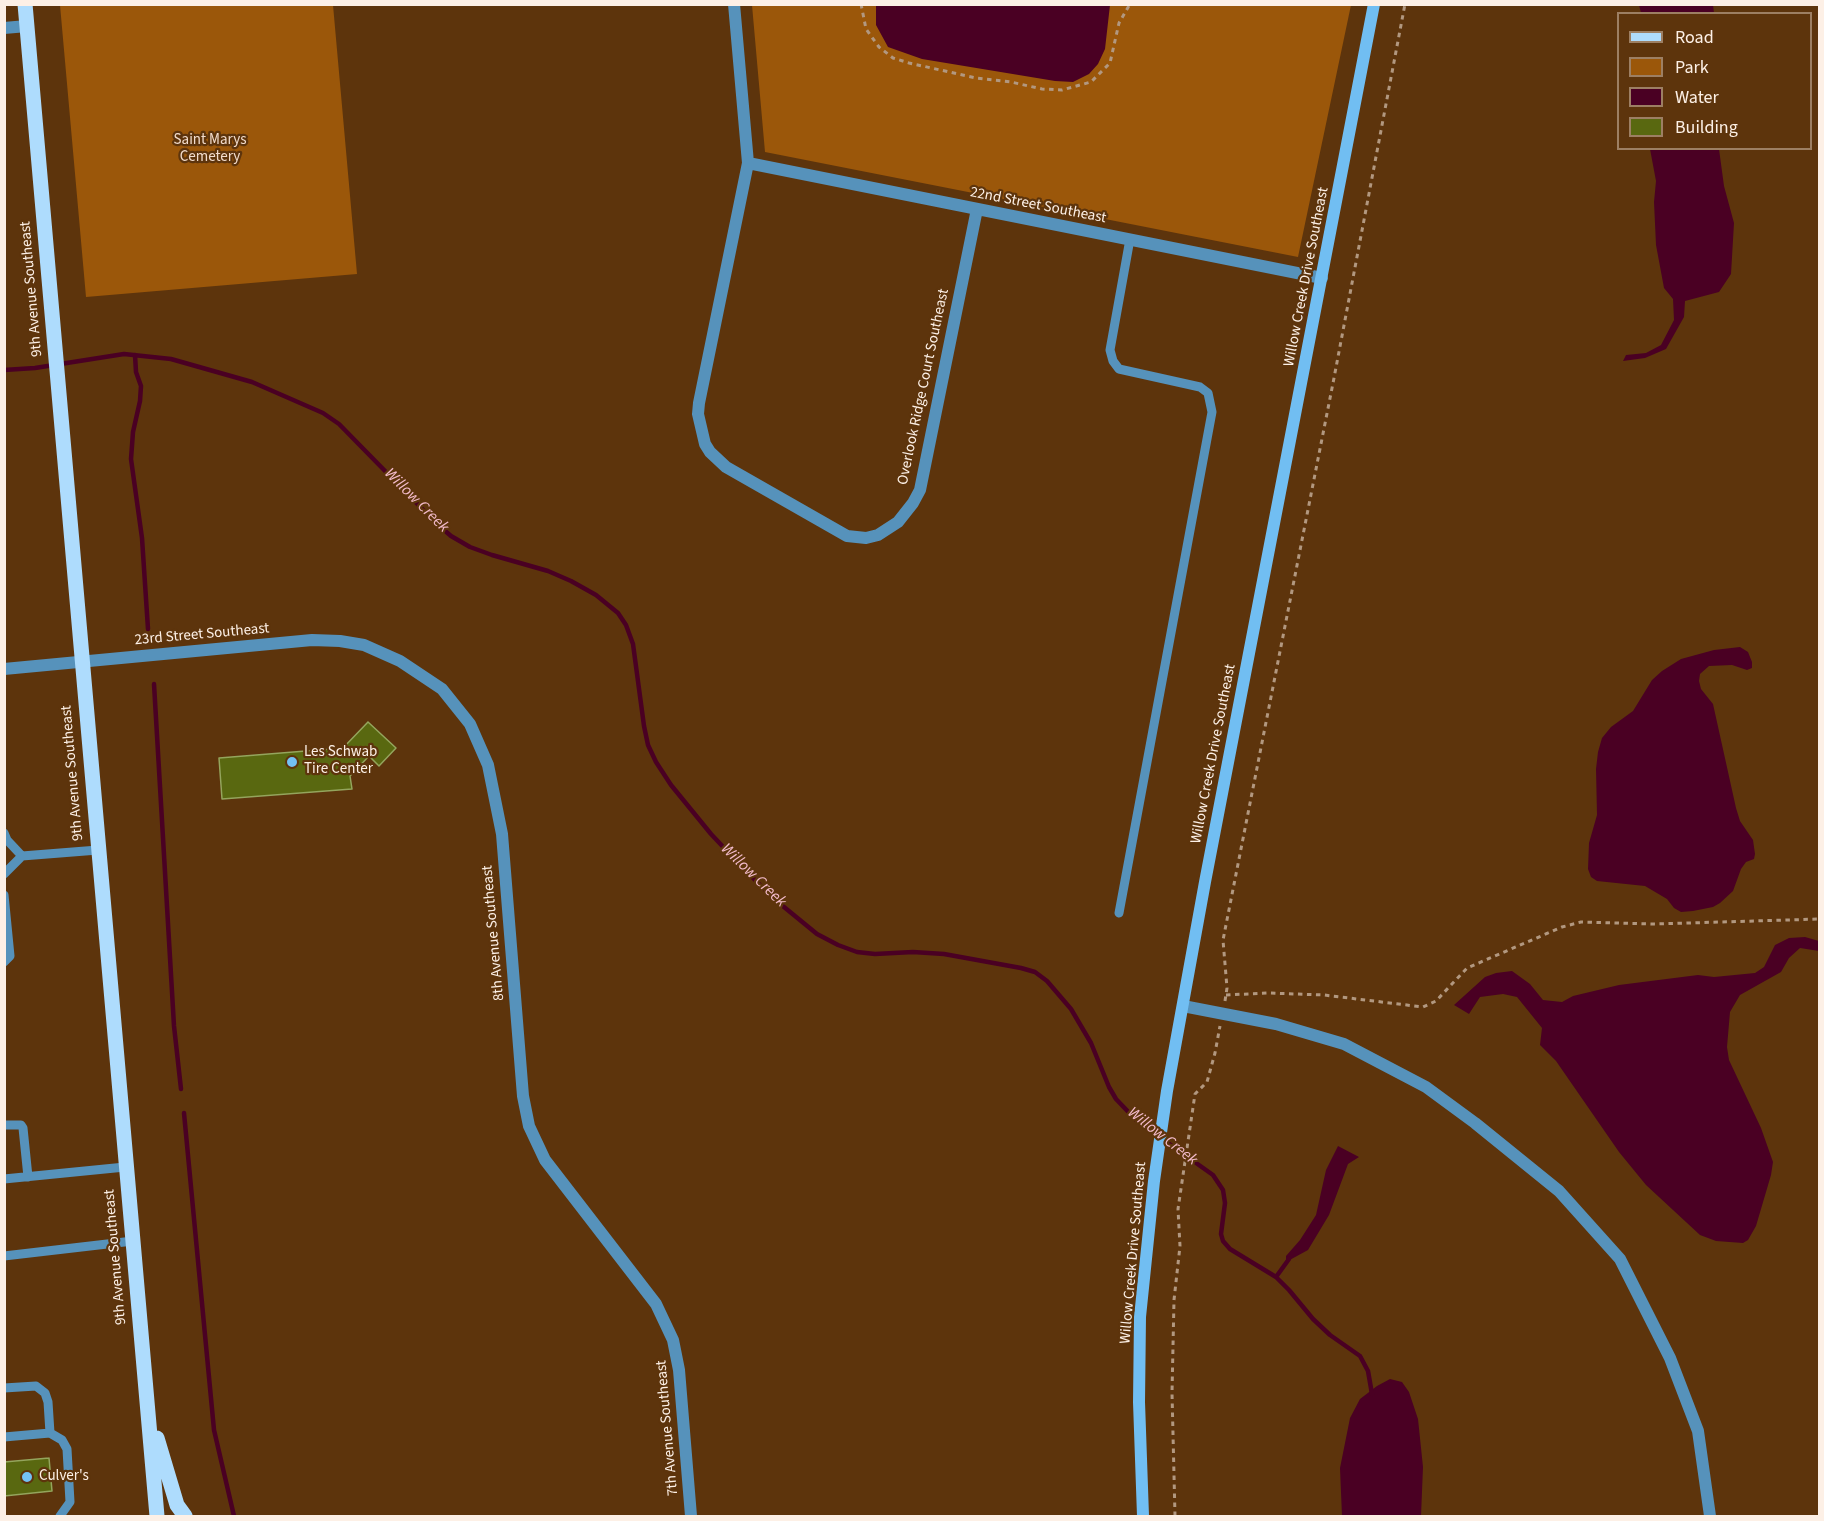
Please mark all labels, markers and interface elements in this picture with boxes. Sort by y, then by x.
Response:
legend [1617,12,1812,150]
text: Road [1675,25,1714,50]
text: Park [1675,55,1709,80]
text: Water [1675,85,1719,110]
text: Building [1675,115,1738,140]
park label: Saint Marys Cemetery [174,132,246,167]
street label: 22nd Street Southeast [968,184,1108,228]
street label: Willow Creek Drive Southeast [1281,186,1333,368]
street label: 9th Avenue Southeast [17,220,47,358]
street label: Overlook Ridge Court Southeast [894,287,954,487]
water label: Willow Creek [380,465,452,537]
street label: 23rd Street Southeast [134,620,270,650]
street label: Willow Creek Drive Southeast [1188,663,1240,845]
street label: 9th Avenue Southeast [58,704,88,842]
place label: Les Schwab Tire Center [304,744,377,779]
marker: Les Schwab Tire Center [285,755,299,769]
water label: Willow Creek [716,840,790,912]
street label: 8th Avenue Southeast [479,864,509,1002]
water label: Willow Creek [1123,1104,1201,1170]
street label: Willow Creek Drive Southeast [1117,1161,1151,1345]
street label: 9th Avenue Southeast [101,1188,131,1326]
street label: 7th Avenue Southeast [653,1359,683,1497]
place label: Culver's [39,1468,89,1486]
marker: Culver's [20,1470,34,1484]

